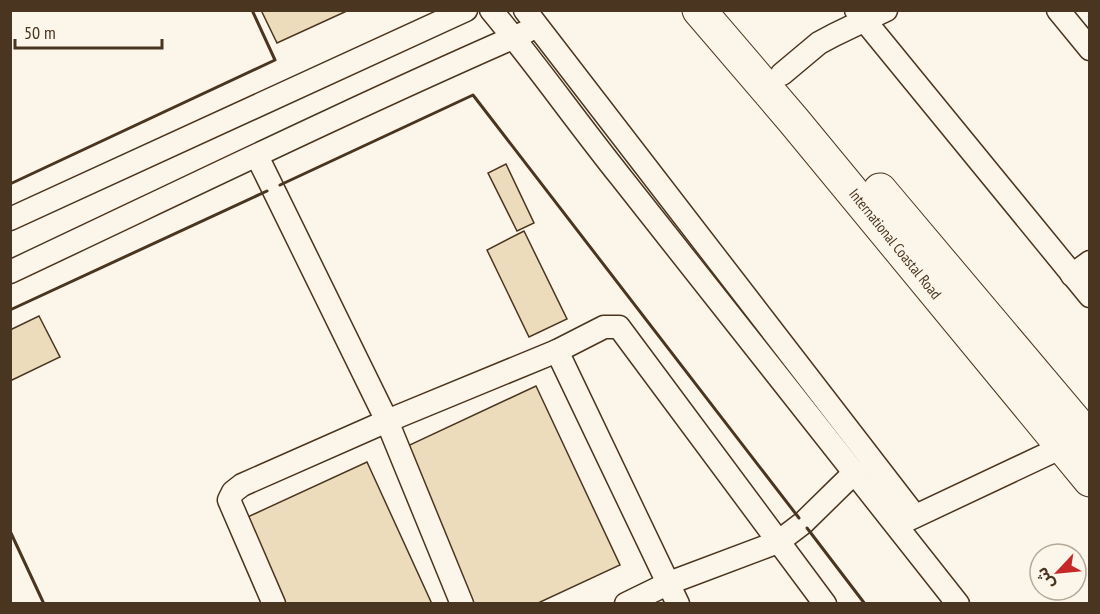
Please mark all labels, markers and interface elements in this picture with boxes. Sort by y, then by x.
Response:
scale bar [15,12,162,50]
text: 50 m [24,21,56,44]
street label: International Coastal Road [845,185,946,303]
north arrow [1028,542,1088,602]
text: ش [1031,564,1058,593]

